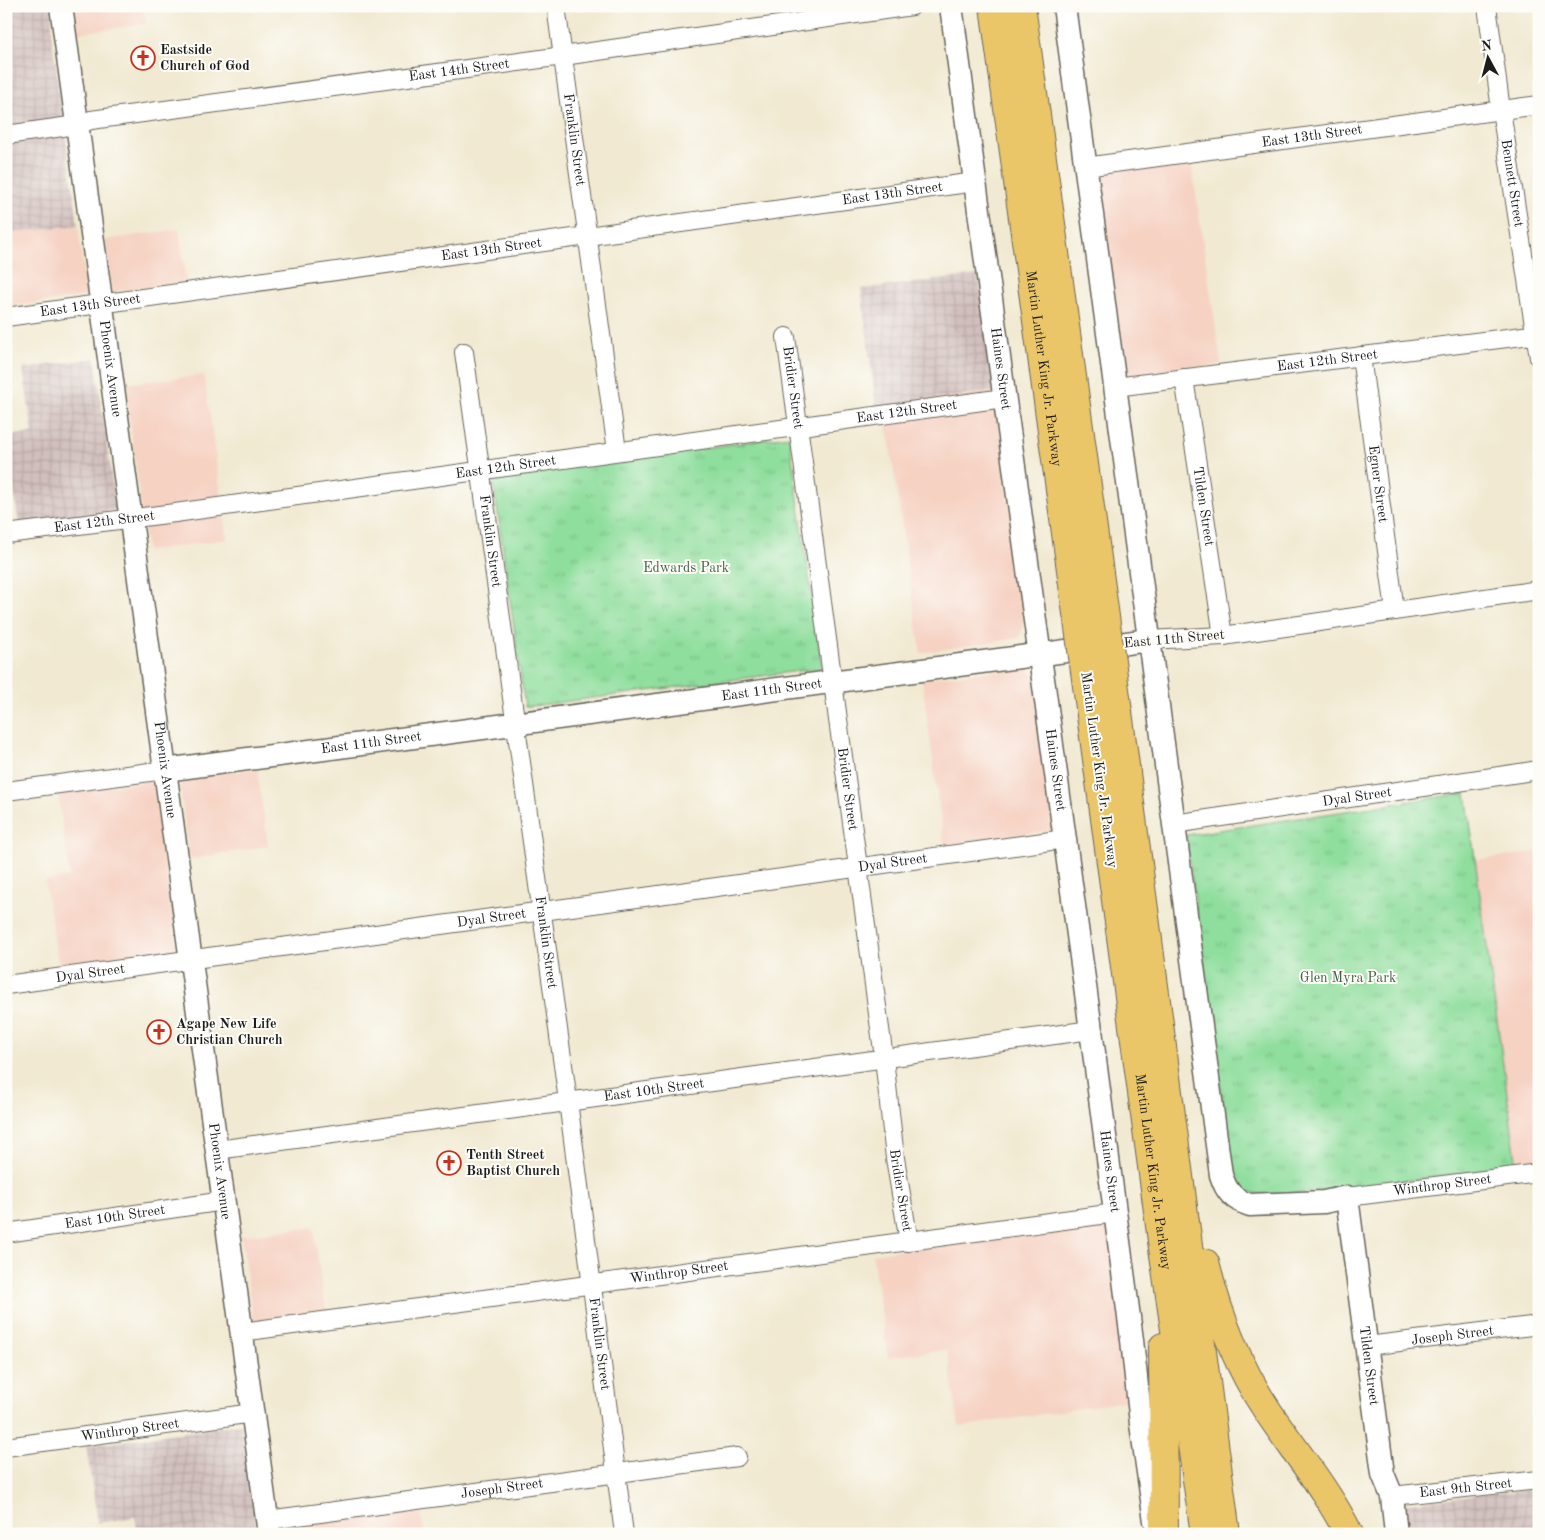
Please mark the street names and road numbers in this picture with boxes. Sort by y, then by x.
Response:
street label: East 14th Street [408,56,510,84]
street label: Franklin Street [561,93,588,187]
street label: East 13th Street [1261,122,1363,150]
street label: Bennett Street [1499,138,1526,228]
street label: East 13th Street [841,180,944,207]
street label: East 13th Street [440,235,543,263]
street label: Martin Luther King Jr. Parkway [1023,270,1064,468]
street label: East 13th Street [39,291,141,319]
street label: Phoenix Avenue [97,319,124,418]
street label: Haines Street [988,327,1013,411]
street label: Bridier Street [780,345,805,430]
street label: East 12th Street [1276,347,1379,374]
street label: East 12th Street [856,398,958,425]
street label: Egner Street [1366,444,1390,524]
street label: East 12th Street [454,453,557,481]
street label: Tilden Street [1191,466,1216,547]
street label: Franklin Street [477,494,504,588]
street label: East 12th Street [53,509,155,535]
street label: East 11th Street [1123,628,1225,650]
street label: Martin Luther King Jr. Parkway [1078,671,1120,870]
street label: East 11th Street [721,676,823,703]
street label: Phoenix Avenue [151,721,179,819]
street label: Haines Street [1043,728,1068,812]
street label: East 11th Street [320,729,422,756]
street label: Bridier Street [835,746,860,831]
street label: Dyal Street [1322,785,1393,809]
street label: Dyal Street [857,851,928,874]
street label: Franklin Street [533,895,559,990]
street label: Dyal Street [456,906,527,930]
street label: Dyal Street [55,962,126,985]
street label: Martin Luther King Jr. Parkway [1133,1073,1173,1272]
street label: East 10th Street [603,1076,705,1104]
street label: Phoenix Avenue [206,1122,233,1221]
street label: Haines Street [1097,1129,1122,1213]
street label: Bridier Street [887,1148,914,1233]
street label: Winthrop Street [1392,1172,1492,1198]
street label: East 10th Street [64,1203,166,1231]
street label: Winthrop Street [629,1259,729,1286]
street label: Franklin Street [586,1297,612,1391]
street label: Joseph Street [1410,1324,1495,1348]
street label: Tilden Street [1357,1325,1381,1406]
street label: Winthrop Street [80,1416,180,1444]
street label: Joseph Street [460,1476,544,1501]
street label: East 9th Street [1418,1476,1513,1500]

